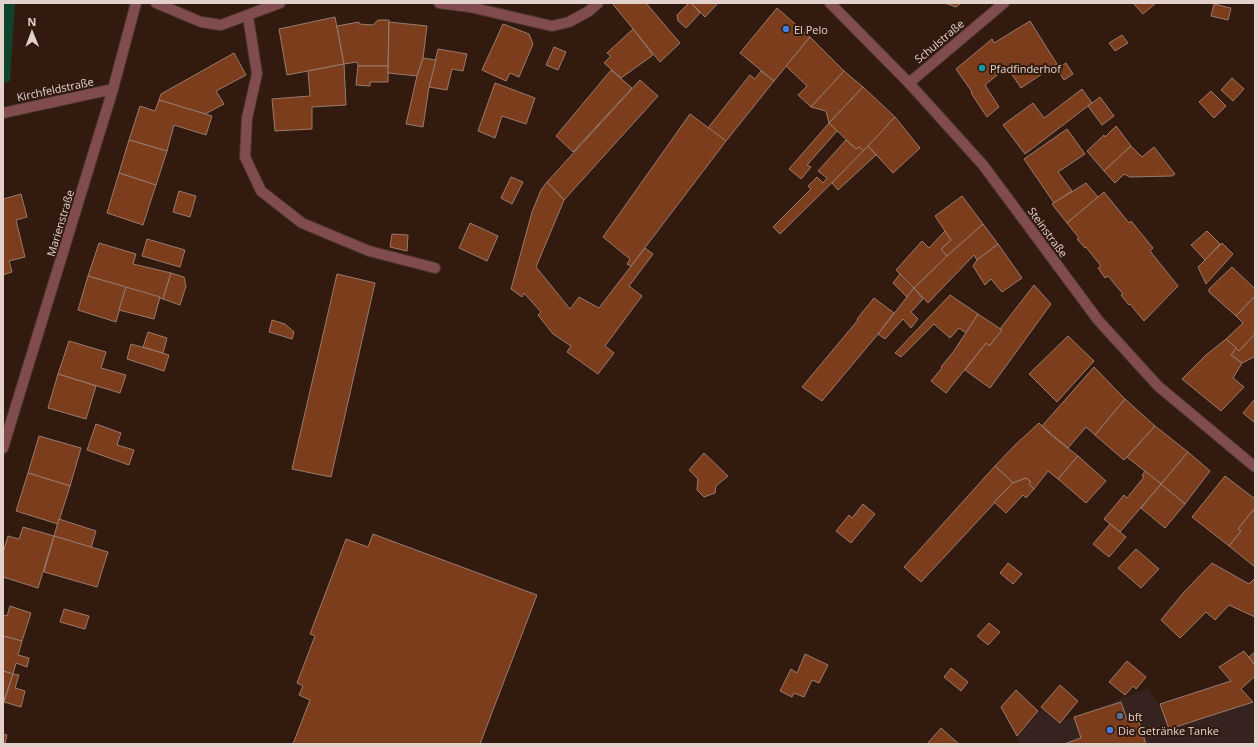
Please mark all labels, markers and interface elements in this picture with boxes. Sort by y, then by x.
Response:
north arrow [12,12,52,52]
text: N [27,14,36,29]
street label: Schulstraße [911,16,967,66]
place label: El Pelo [794,22,828,37]
marker: El Pelo [781,24,791,34]
place label: Pfadfinderhof [990,61,1062,76]
marker: Pfadfinderhof [977,63,987,73]
street label: Kirchfeldstraße [15,74,95,104]
street label: Marienstraße [43,188,77,258]
street label: Steinstraße [1025,204,1071,260]
place label: bft [1128,709,1142,724]
marker: bft [1115,711,1125,721]
place label: Die Getränke Tanke [1118,723,1219,738]
marker: Die Getränke Tanke [1105,725,1115,735]

